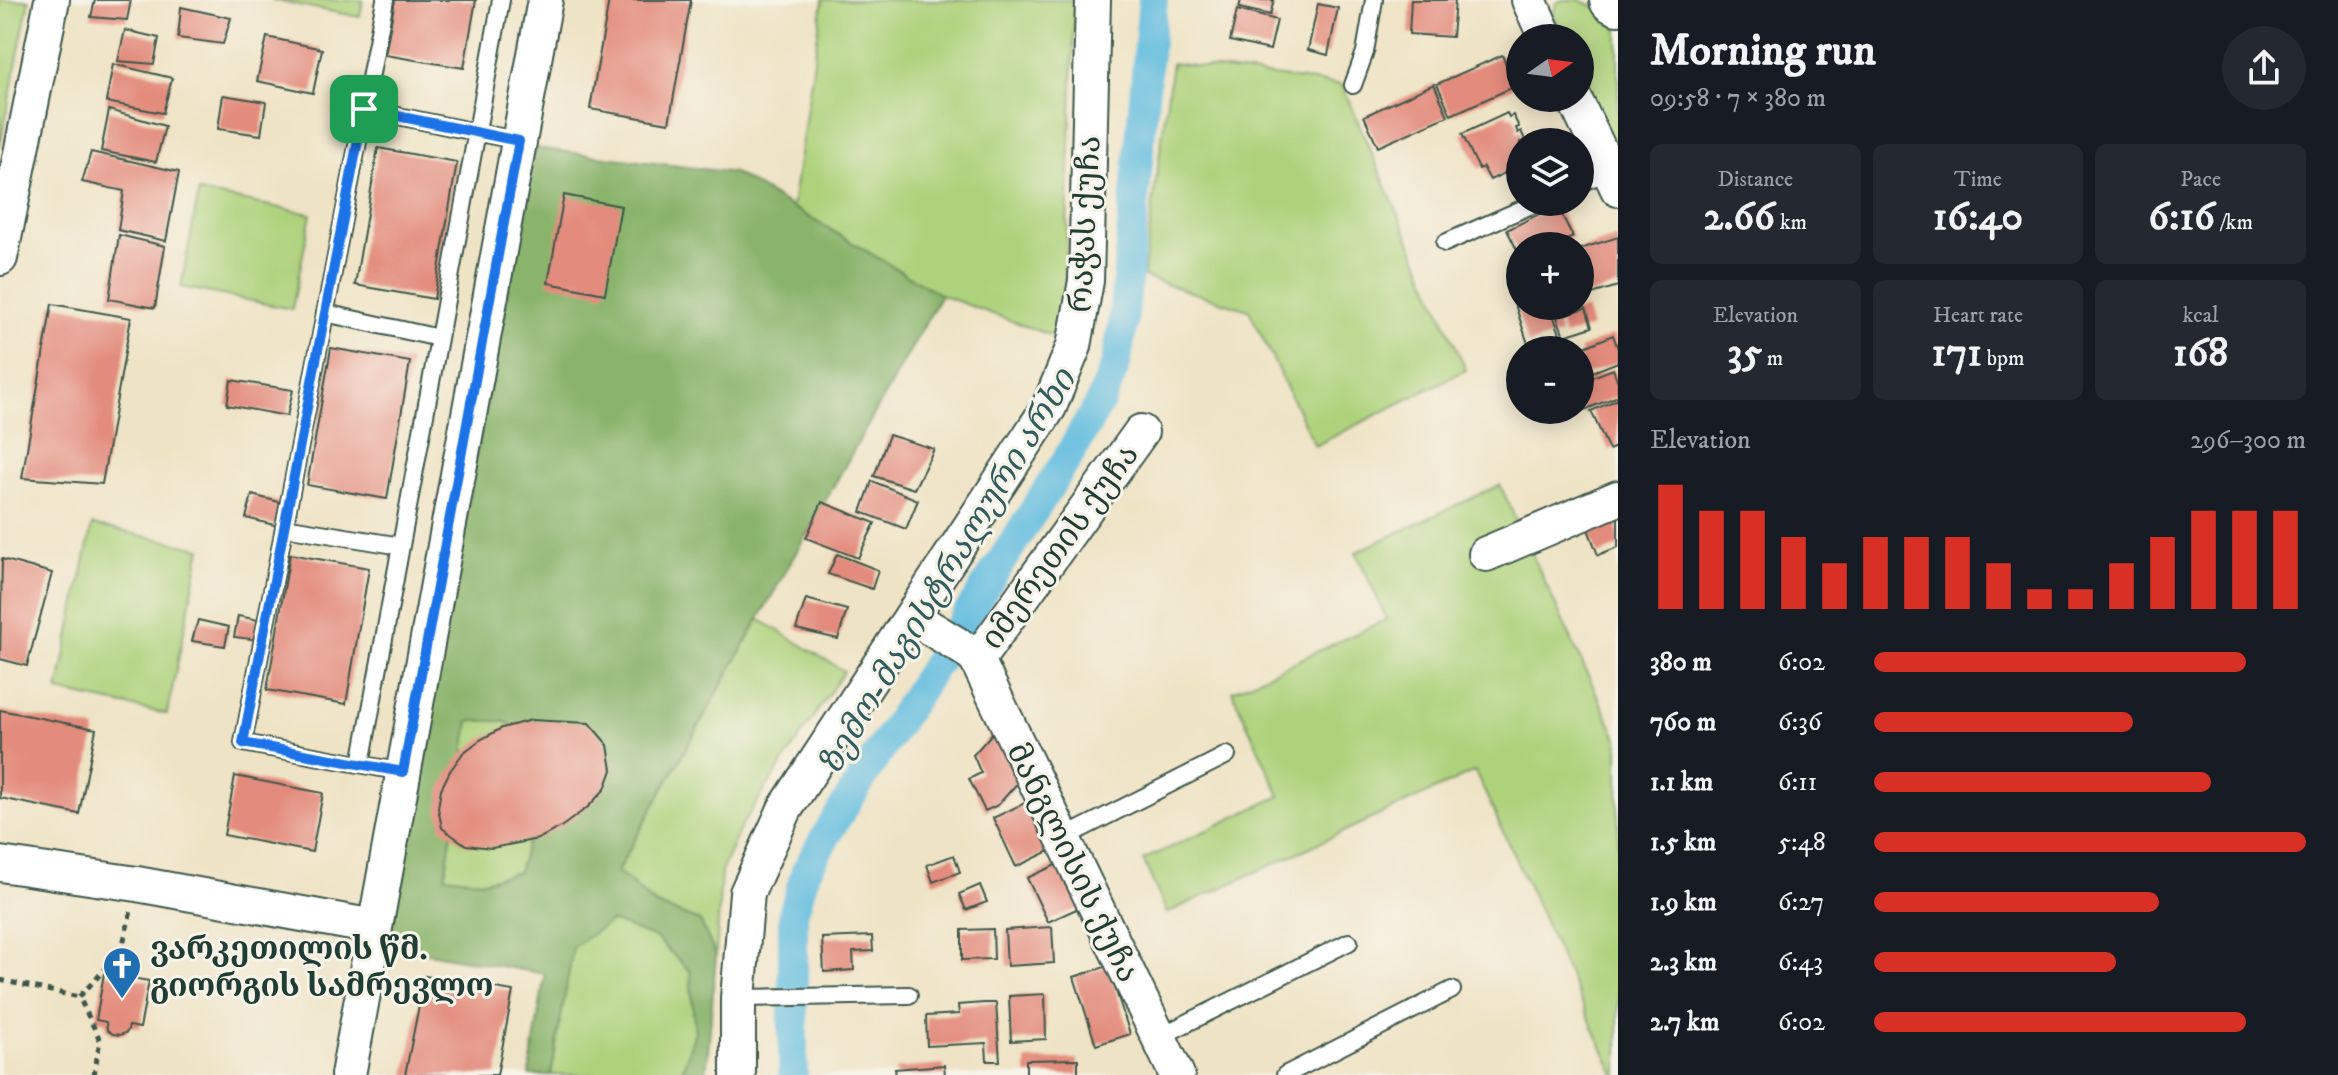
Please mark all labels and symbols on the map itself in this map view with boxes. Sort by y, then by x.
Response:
north arrow [1506,24,1594,112]
pin [330,75,398,143]
street label: რაჭას ქუჩა [1061,135,1111,314]
water label: ზემო-მაგისტრალური არხი [810,360,1086,782]
street label: იმერეთის ქუჩა [973,437,1149,658]
street label: მანგლისის ქუჩა [997,736,1148,989]
place label: ვარკეთილის წმ. გიორგის სამრევლო [150,930,493,1007]
church icon: ვარკეთილის წმ. გიორგის სამრევლო [101,945,143,1000]

